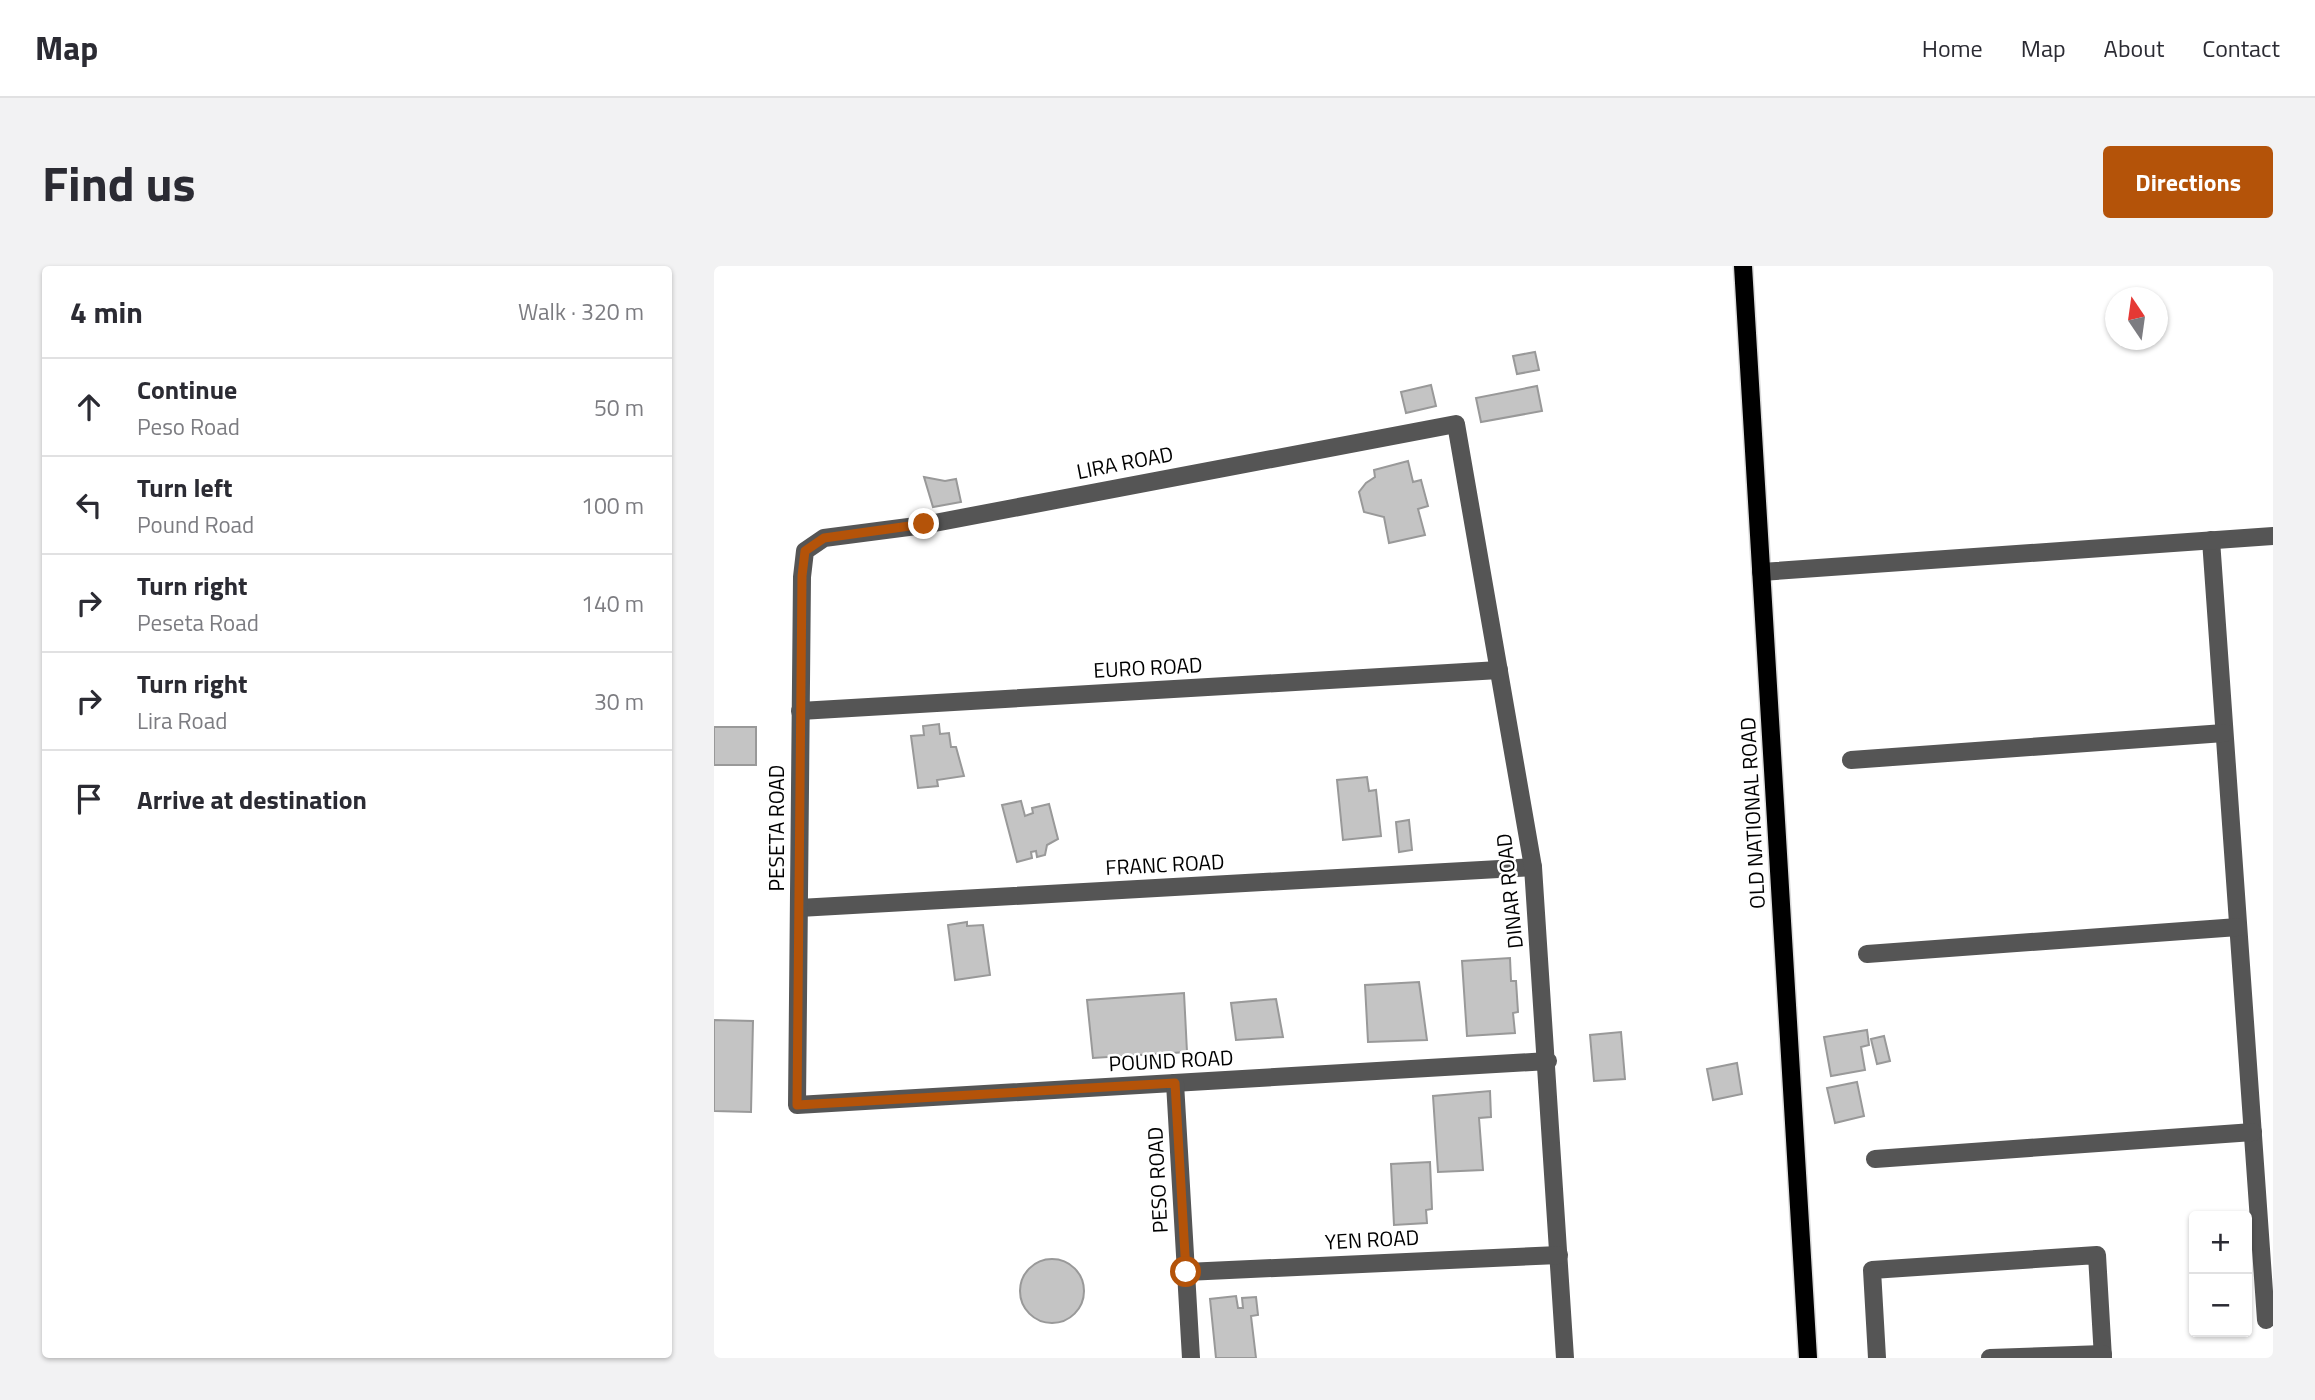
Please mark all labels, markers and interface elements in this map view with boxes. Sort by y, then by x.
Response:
text: Map [35,23,98,73]
text: Home [1922,30,1983,66]
text: Map [2021,30,2066,66]
text: About [2104,30,2164,66]
text: Contact [2202,30,2280,66]
text: Find us [42,145,196,220]
button: Directions [2103,146,2273,218]
north arrow [2105,287,2168,350]
text: 4 min [70,289,143,335]
text: Walk · 320 m [518,294,644,329]
text: Continue [137,370,237,409]
icon: ahead [70,388,108,426]
text: 50 m [594,390,644,425]
text: Peso Road [137,409,240,444]
street label: LIRA ROAD [1074,437,1176,487]
text: Turn left [137,468,232,507]
icon: left [70,486,108,524]
text: 100 m [581,488,644,523]
text: Pound Road [137,507,254,542]
route end [908,508,939,539]
text: Turn right [137,566,248,605]
icon: right [70,584,108,622]
text: 140 m [581,586,644,621]
text: Peseta Road [137,605,259,640]
street label: EURO ROAD [1093,648,1203,686]
text: Turn right [137,664,248,703]
icon: right [70,682,108,720]
text: 30 m [594,684,644,719]
text: Lira Road [137,703,227,738]
street label: OLD NATIONAL ROAD [1731,716,1773,910]
street label: PESETA ROAD [760,765,792,891]
icon: arrive [70,780,108,818]
text: Arrive at destination [137,780,367,819]
street label: DINAR ROAD [1487,832,1531,950]
street label: FRANC ROAD [1105,845,1225,883]
street label: POUND ROAD [1108,1041,1234,1079]
street label: PESO ROAD [1138,1126,1176,1234]
map controls [2189,1211,2252,1337]
button: + [2189,1211,2252,1274]
street label: YEN ROAD [1324,1221,1420,1257]
route start [1170,1256,1201,1287]
button: − [2189,1274,2252,1337]

